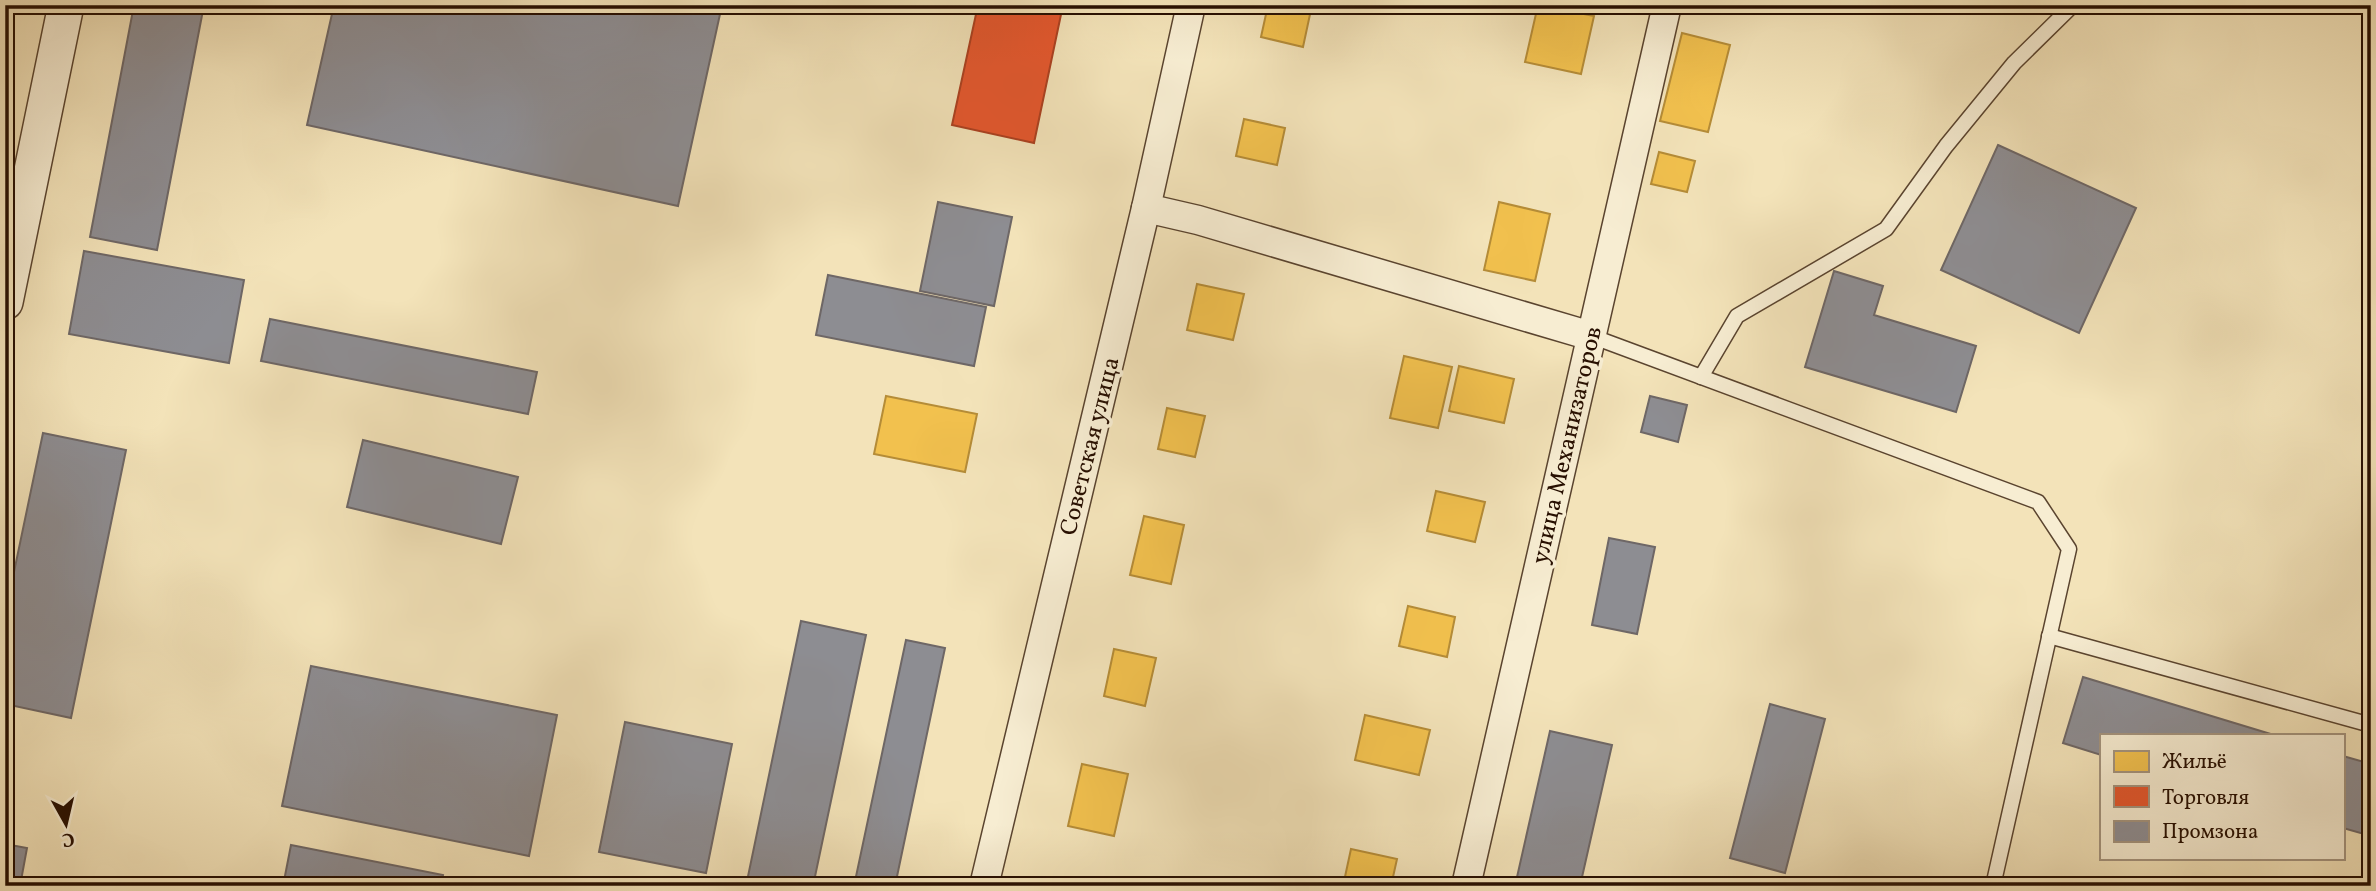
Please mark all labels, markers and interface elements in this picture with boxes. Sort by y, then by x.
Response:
street label: улица Механизаторов [1524,323,1612,568]
street label: Советская улица [1052,354,1130,539]
legend [2100,734,2344,860]
text: Жильё [2162,748,2227,777]
text: Торговля [2162,784,2249,813]
north arrow [32,790,102,860]
text: Промзона [2162,818,2258,847]
text: С [60,825,76,853]

